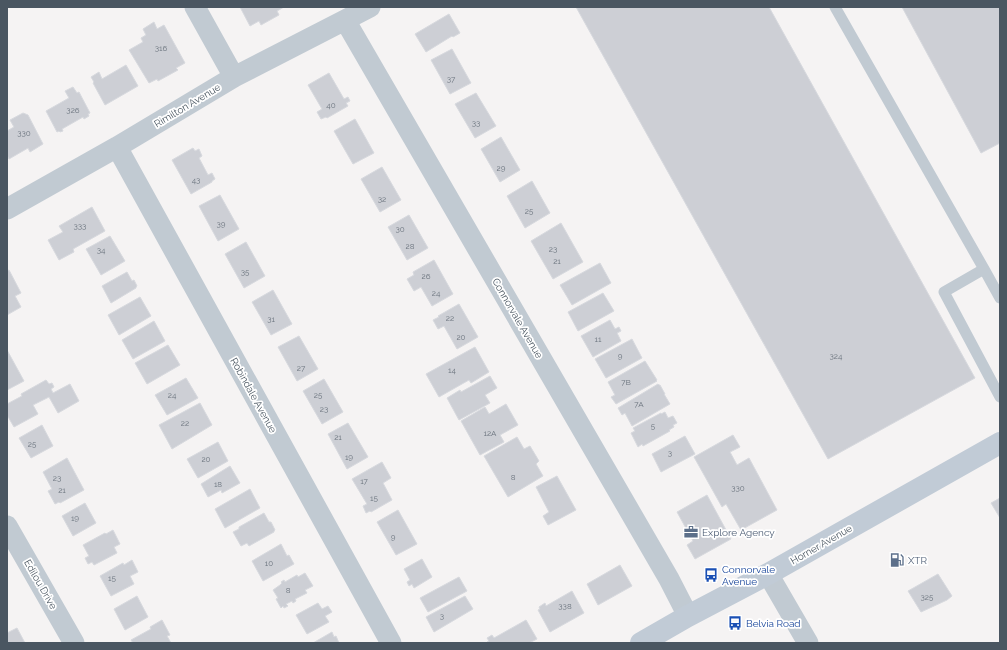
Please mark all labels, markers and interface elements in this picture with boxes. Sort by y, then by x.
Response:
house number: 316 [155,43,167,53]
house number: 37 [447,74,456,84]
street label: Rimilton Avenue [152,81,222,129]
house number: 40 [326,100,336,110]
house number: 326 [66,105,80,115]
house number: 33 [472,118,480,128]
house number: 330 [17,128,31,138]
house number: 29 [497,163,506,173]
house number: 43 [192,175,200,185]
house number: 32 [378,194,386,204]
house number: 25 [525,206,534,216]
house number: 39 [217,219,226,229]
house number: 333 [74,221,86,231]
house number: 30 [395,224,405,234]
house number: 28 [406,241,415,251]
house number: 23 [549,244,557,254]
house number: 34 [97,245,106,255]
house number: 21 [553,256,561,266]
house number: 35 [241,267,250,277]
house number: 26 [422,271,431,281]
street label: Connorvale Avenue [490,276,545,360]
house number: 24 [432,288,441,298]
house number: 22 [446,313,454,323]
house number: 31 [267,314,275,324]
house number: 20 [456,332,466,342]
house number: 11 [595,334,602,344]
house number: 9 [618,351,623,361]
house number: 324 [830,351,843,361]
street label: Robindale Avenue [228,356,279,435]
house number: 27 [297,363,306,373]
house number: 14 [448,365,457,375]
house number: 7B [621,377,631,387]
house number: 24 [168,390,177,400]
house number: 25 [314,390,323,400]
house number: 7A [634,399,644,409]
house number: 23 [320,404,328,414]
house number: 22 [181,418,189,428]
house number: 5 [651,421,656,431]
house number: 12A [484,428,497,438]
house number: 21 [334,432,342,442]
house number: 25 [28,439,37,449]
house number: 3 [668,448,672,458]
house number: 19 [345,452,353,462]
house number: 20 [201,454,211,464]
house number: 8 [511,472,516,482]
house number: 23 [53,473,61,483]
house number: 17 [360,476,369,486]
house number: 18 [214,479,222,489]
house number: 330 [731,483,745,493]
house number: 21 [58,485,66,495]
house number: 15 [370,493,379,503]
house number: 19 [71,513,79,523]
street label: Horner Avenue [789,522,854,566]
office icon: Explore Agency [683,524,699,540]
place label: Explore Agency [702,527,775,538]
house number: 9 [391,532,396,542]
fuel station icon: XTR [889,552,905,568]
place label: XTR [908,555,927,566]
street label: Edilou Drive [22,558,59,611]
house number: 10 [265,558,273,568]
place label: Connorvale Avenue [722,564,775,587]
bus stop icon: Connorvale Avenue [703,567,719,583]
house number: 15 [108,573,117,583]
house number: 8 [286,585,291,595]
house number: 325 [921,592,934,602]
house number: 338 [558,601,572,611]
house number: 3 [440,611,444,621]
bus stop icon: Belvia Road [727,615,743,631]
place label: Belvia Road [746,618,801,629]

